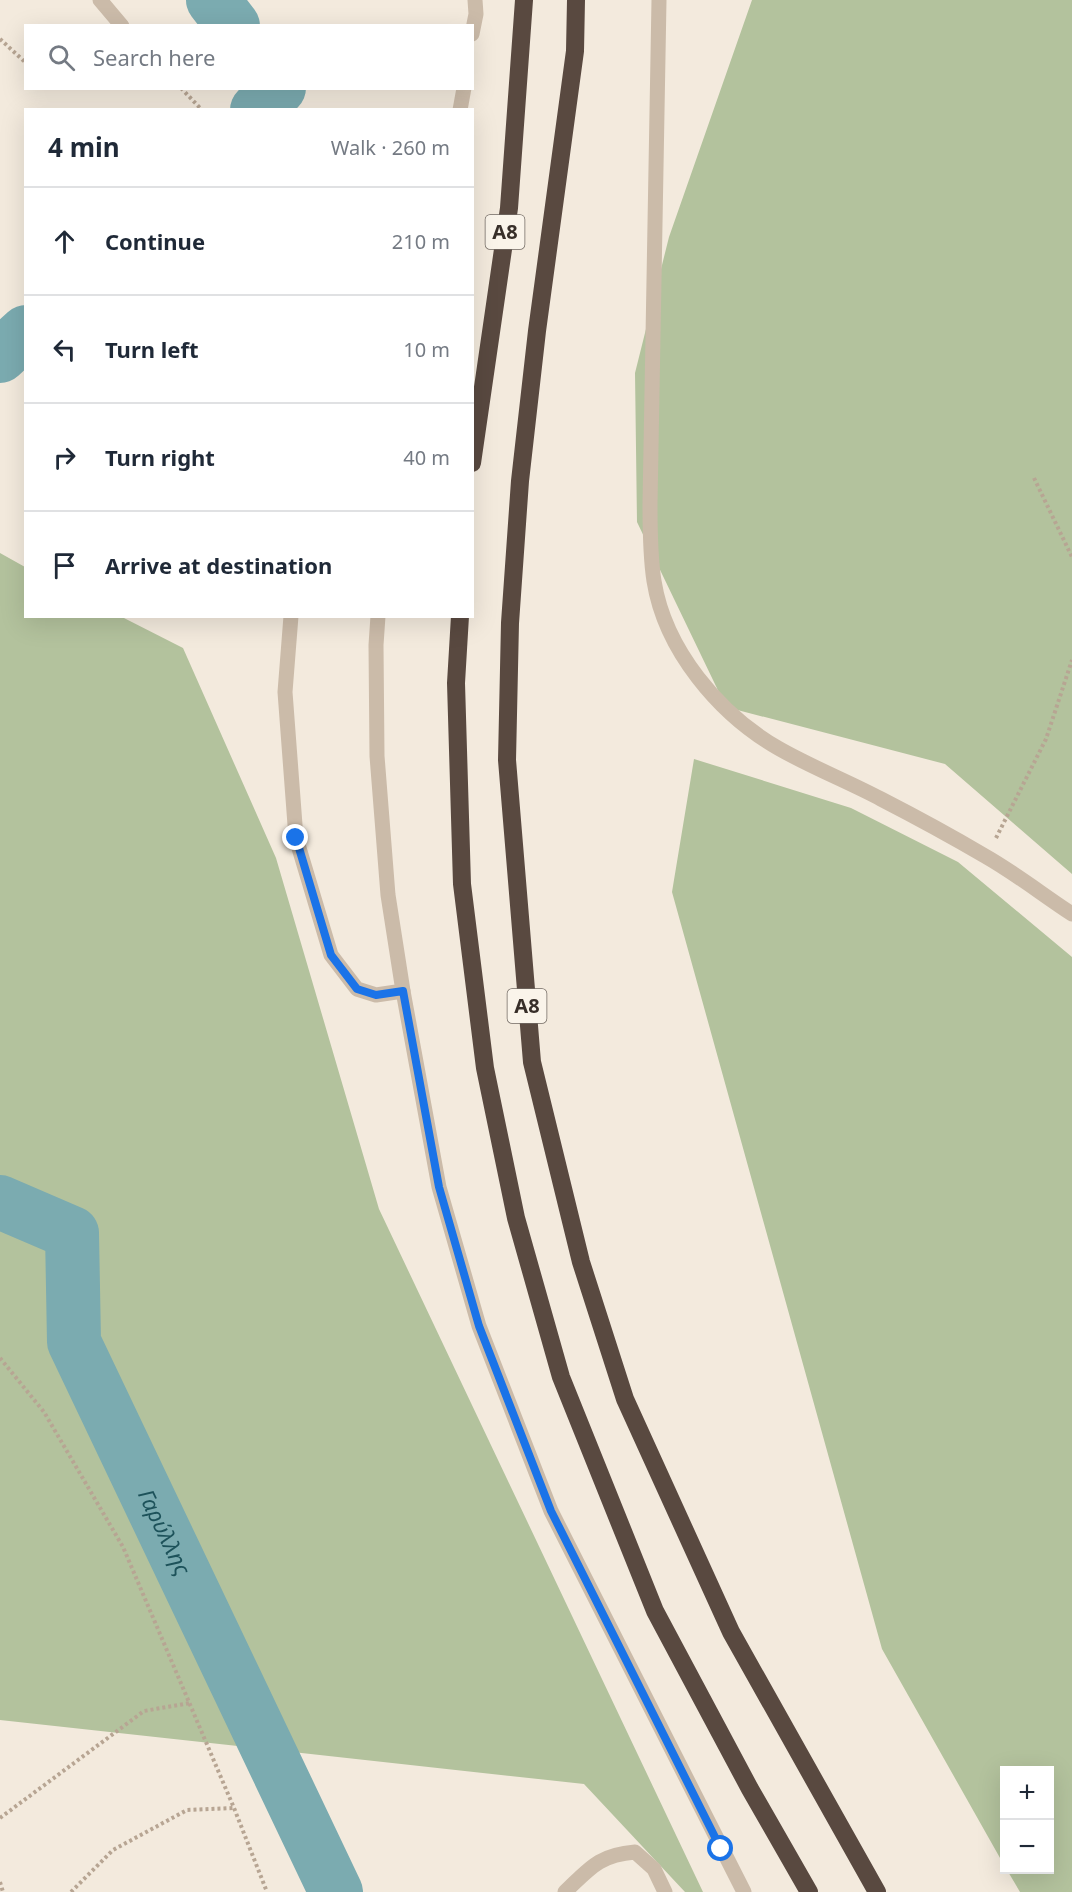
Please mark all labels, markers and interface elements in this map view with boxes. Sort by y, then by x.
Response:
search box [24,24,474,90]
icon: search [45,41,78,74]
text: Search here [93,42,215,72]
text: 4 min [48,129,120,165]
text: Walk · 260 m [331,134,450,161]
road number: A8 [486,215,524,249]
icon: ahead [48,225,81,258]
text: Continue [105,226,205,256]
text: 210 m [392,228,450,255]
icon: left [48,333,81,366]
text: Turn left [105,334,199,364]
text: 10 m [403,336,450,363]
icon: right [48,441,81,474]
text: Turn right [105,442,215,472]
text: 40 m [403,444,450,471]
icon: arrive [48,549,81,582]
text: Arrive at destination [105,550,332,580]
route end [282,824,308,850]
road number: A8 [508,989,546,1023]
water label: Γαρύλλης [132,1484,199,1580]
map controls [1000,1766,1054,1874]
button: + [1000,1766,1054,1820]
button: − [1000,1820,1054,1874]
route start [707,1835,733,1861]

